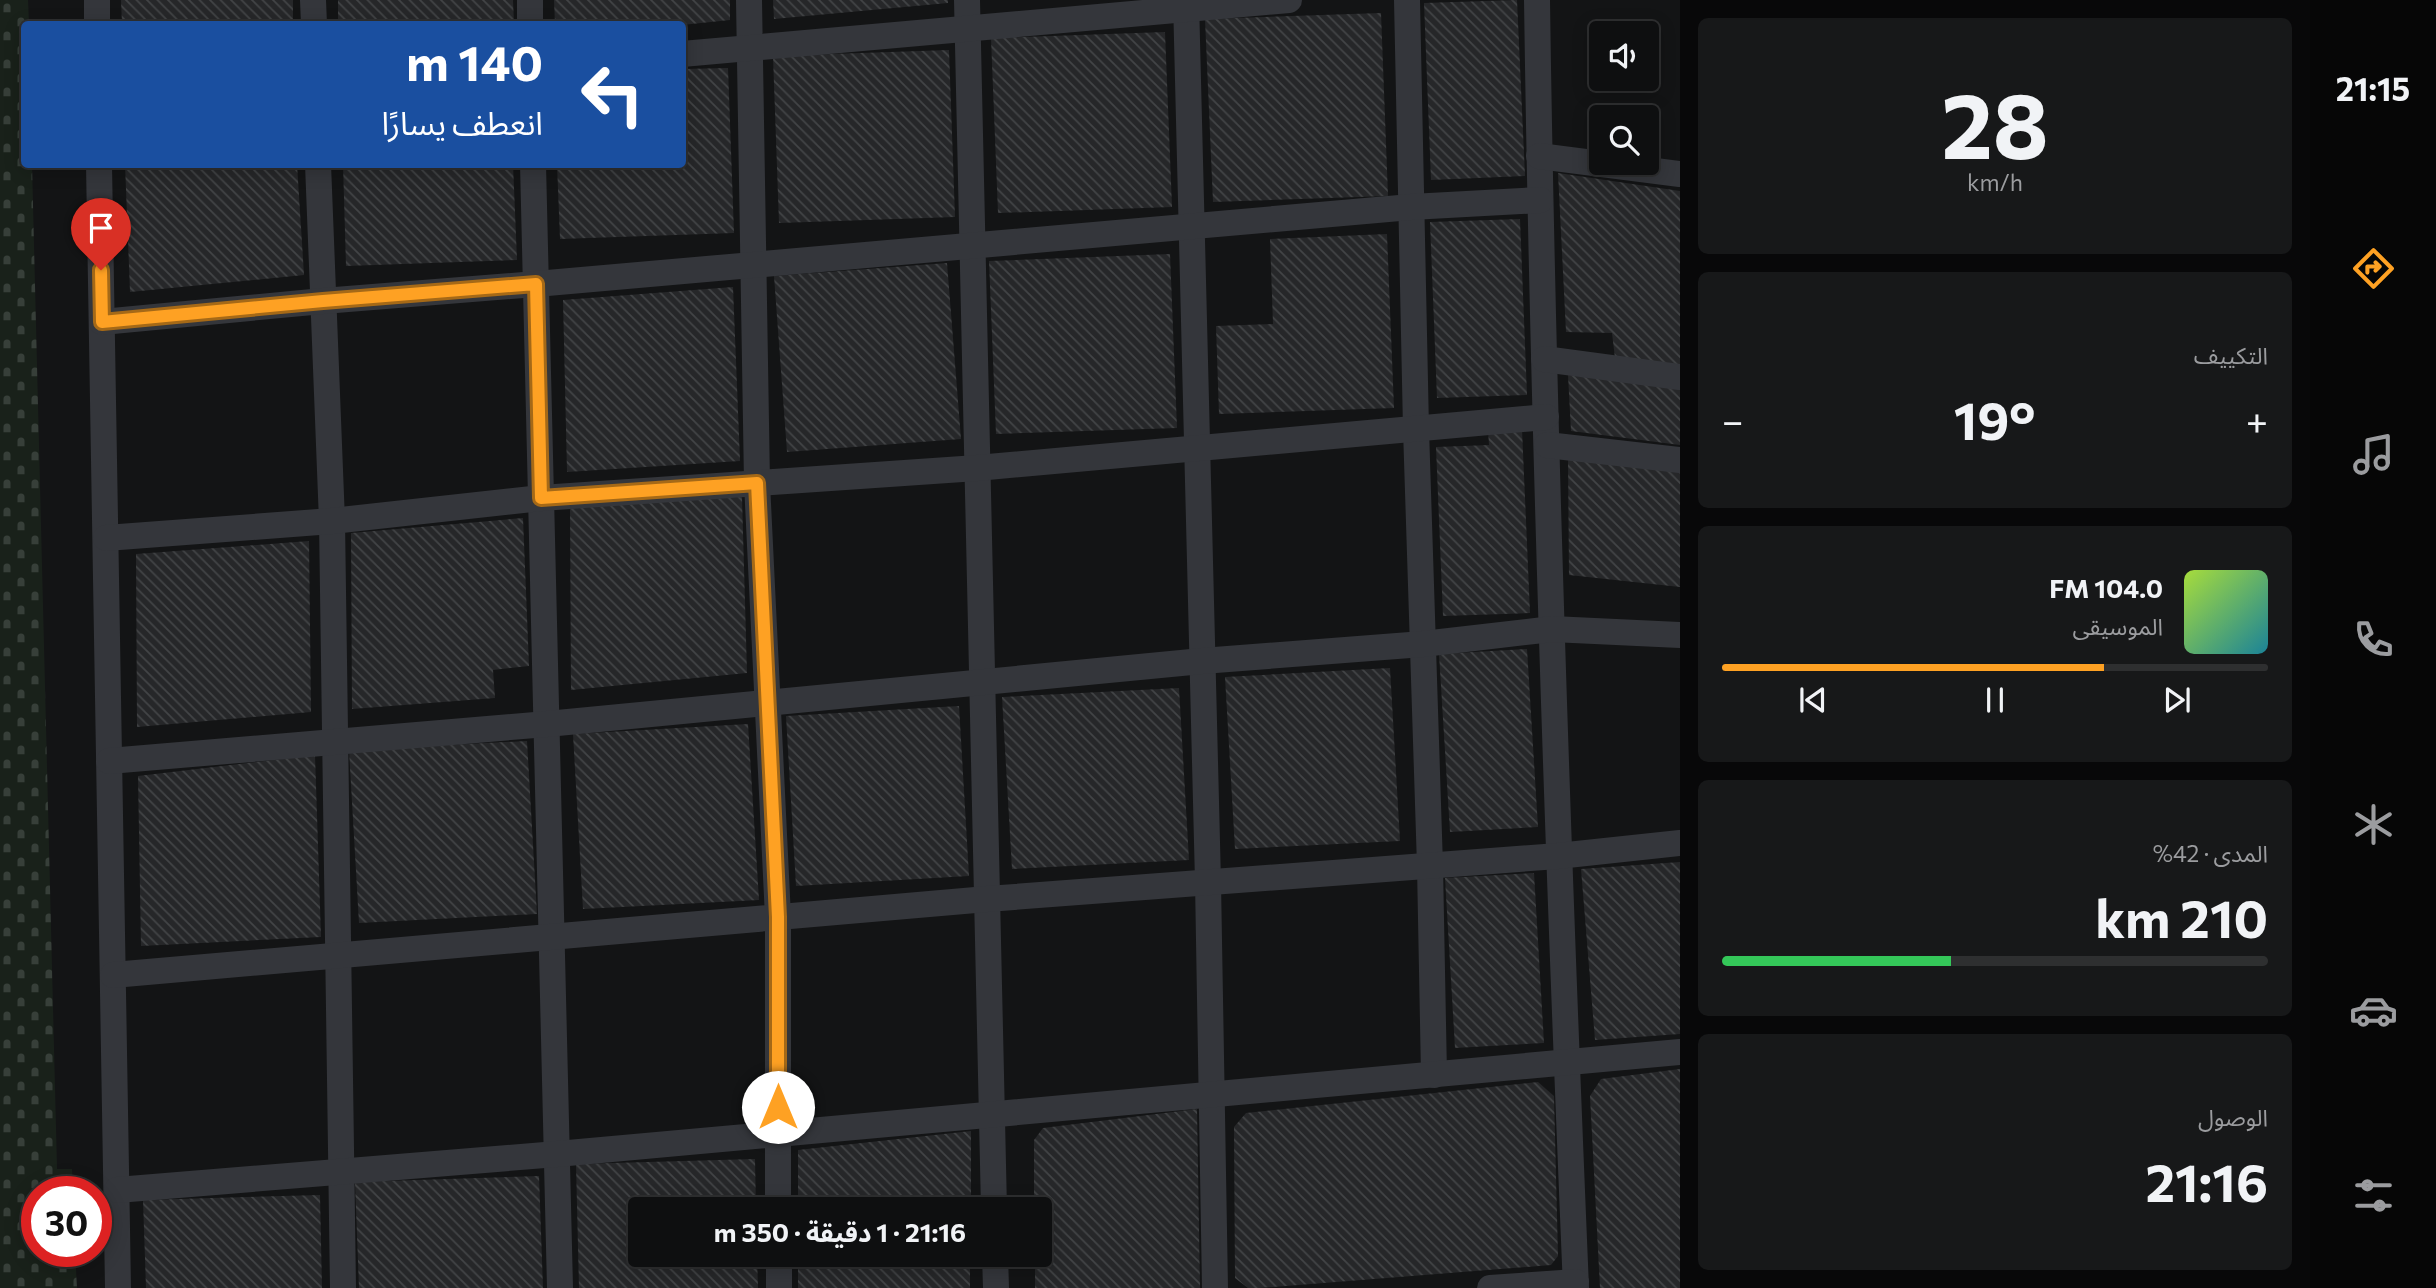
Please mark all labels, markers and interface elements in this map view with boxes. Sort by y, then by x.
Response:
map controls [1589,21,1659,175]
button: sound [1589,21,1659,91]
text: 140 m [406,31,543,91]
icon: left [567,49,658,140]
text: 28 [1941,66,2049,178]
text: 21:15 [2336,68,2410,108]
text: انعطف يسارًا [381,102,543,142]
button: search [1589,105,1659,175]
text: km/h [1967,168,2023,196]
pin [71,198,131,270]
icon: arrive [82,209,120,247]
icon: directions [2349,244,2398,293]
text: التكييف [2194,341,2268,369]
text: 19° [1954,387,2035,451]
text: − [1722,396,1744,443]
text: + [2246,396,2268,443]
icon: music [2349,430,2398,479]
text: 104.0 FM [2049,572,2163,603]
text: الموسيقى [2072,612,2163,640]
icon: phone [2349,615,2398,664]
icon: previous [1794,681,1832,719]
icon: pause [1976,681,2014,719]
icon: next [2158,681,2196,719]
icon: climate [2349,800,2398,849]
text: المدى · 42% [2153,839,2268,867]
text: 210 km [2095,885,2268,949]
icon: car [2349,986,2398,1035]
position arrow [741,1070,815,1144]
text: الوصول [2198,1103,2268,1131]
text: 21:16 [2146,1149,2268,1213]
icon: filters [2349,1171,2398,1220]
speed limit sign: 30 [21,1176,112,1267]
text: 21:16 · 1 دقيقة · 350 m [714,1216,966,1247]

